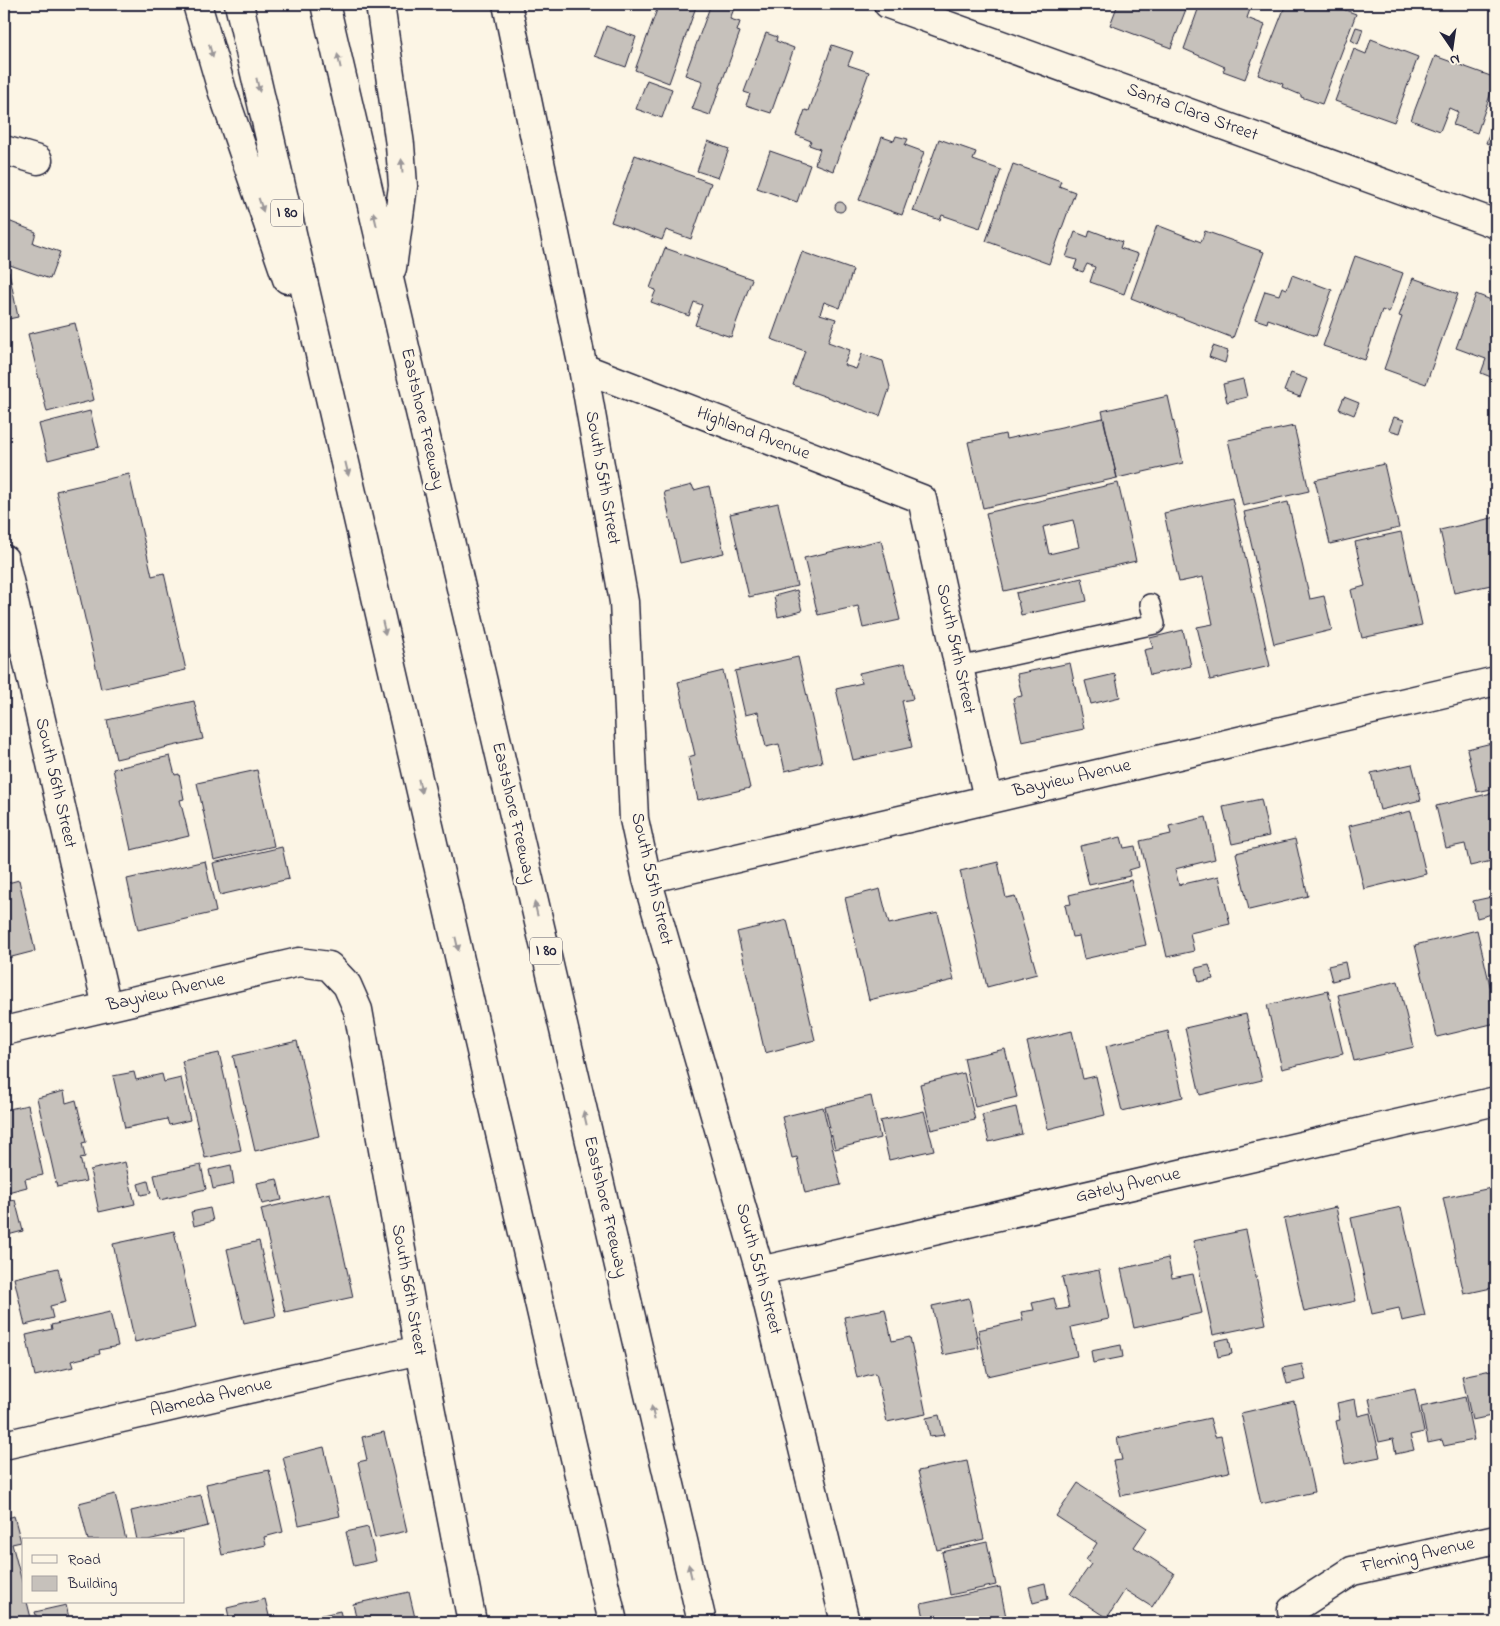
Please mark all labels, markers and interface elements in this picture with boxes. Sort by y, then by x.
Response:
north arrow [1428,22,1478,72]
one-way arrow [207,43,215,58]
text: N [1448,48,1462,70]
one-way arrow [334,53,342,69]
street label: Santa Clara Street [1123,77,1261,149]
one-way arrow [254,78,262,93]
one-way arrow [397,158,405,174]
one-way arrow [258,198,266,213]
road number: I 80 [271,200,303,227]
one-way arrow [371,212,379,227]
street label: Eastshore Freeway [393,346,451,492]
street label: Highland Avenue [692,400,814,469]
street label: South 55th Street [577,409,627,547]
one-way arrow [343,462,351,477]
street label: South 54th Street [929,582,981,716]
one-way arrow [380,620,388,635]
street label: South 56th Street [27,715,83,851]
street label: Eastshore Freeway [484,740,542,886]
street label: Bayview Avenue [1010,753,1134,805]
one-way arrow [416,779,424,794]
street label: South 55th Street [623,810,679,948]
one-way arrow [532,901,540,917]
one-way arrow [453,937,461,952]
road number: I 80 [530,938,562,964]
street label: Bayview Avenue [104,967,228,1019]
one-way arrow [581,1111,589,1126]
street label: Eastshore Freeway [576,1134,634,1280]
street label: Gately Avenue [1073,1161,1184,1211]
street label: South 55th Street [728,1200,788,1338]
street label: South 56th Street [384,1222,432,1358]
street label: Alameda Avenue [148,1371,275,1425]
one-way arrow [649,1405,657,1421]
street label: Fleming Avenue [1358,1531,1478,1582]
legend [22,1538,185,1604]
text: Road [68,1549,101,1571]
one-way arrow [686,1564,694,1579]
text: Building [67,1573,117,1596]

